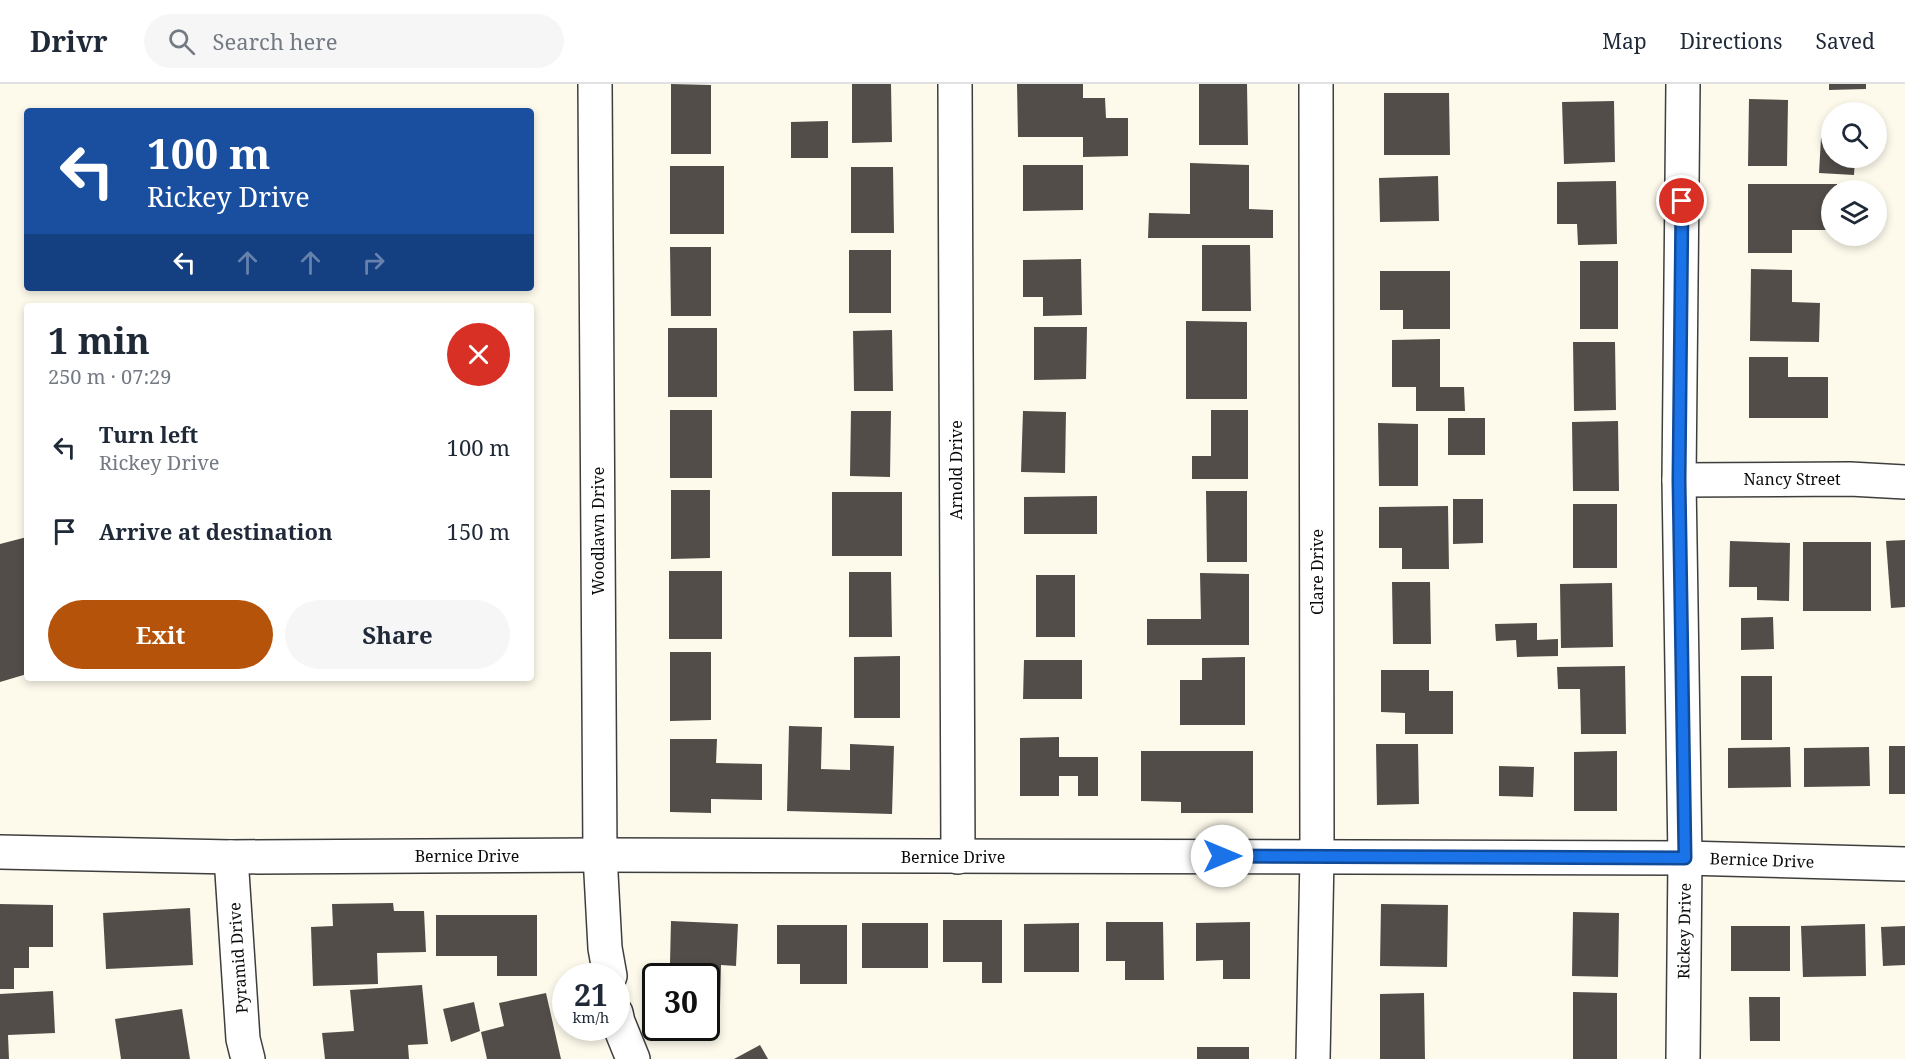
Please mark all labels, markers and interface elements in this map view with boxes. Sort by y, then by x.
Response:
search box [144,14,564,68]
text: Drivr [30,22,108,60]
icon: search [165,25,198,58]
text: Search here [213,26,337,56]
text: Map [1602,27,1647,55]
text: Directions [1680,27,1782,55]
text: Saved [1815,27,1875,55]
map controls [1821,102,1887,246]
button: search [1821,102,1887,168]
text: 100 m [147,124,271,181]
icon: left [48,132,126,210]
pin [1656,175,1707,226]
text: Rickey Drive [147,178,310,215]
button: layers [1821,180,1887,246]
icon: arrive [1665,184,1698,217]
icon: left [168,246,201,279]
icon: ahead [231,246,264,279]
icon: ahead [294,246,327,279]
icon: right [357,246,390,279]
text: 1 min [48,316,150,365]
button: close [447,323,510,386]
text: 250 m · 07:29 [48,363,171,390]
text: Turn left [99,419,198,449]
street label: Arnold Drive [945,420,967,520]
icon: left [48,431,81,464]
text: 100 m [447,432,510,462]
text: Rickey Drive [99,449,220,476]
street label: Woodlawn Drive [587,467,609,595]
street label: Nancy Street [1743,468,1841,490]
icon: arrive [48,515,81,548]
text: Arrive at destination [99,516,333,546]
text: 150 m [447,516,510,546]
street label: Clare Drive [1306,529,1328,615]
button: Exit [48,600,273,669]
button: Share [285,600,510,669]
position arrow [1190,824,1254,888]
street label: Bernice Drive [415,845,519,867]
street label: Bernice Drive [901,846,1005,868]
street label: Bernice Drive [1709,847,1815,873]
street label: Rickey Drive [1672,883,1696,979]
street label: Pyramid Drive [223,902,253,1014]
speed limit sign: 30 [642,963,720,1041]
text: 21 [574,974,608,1015]
text: km/h [573,1007,609,1027]

